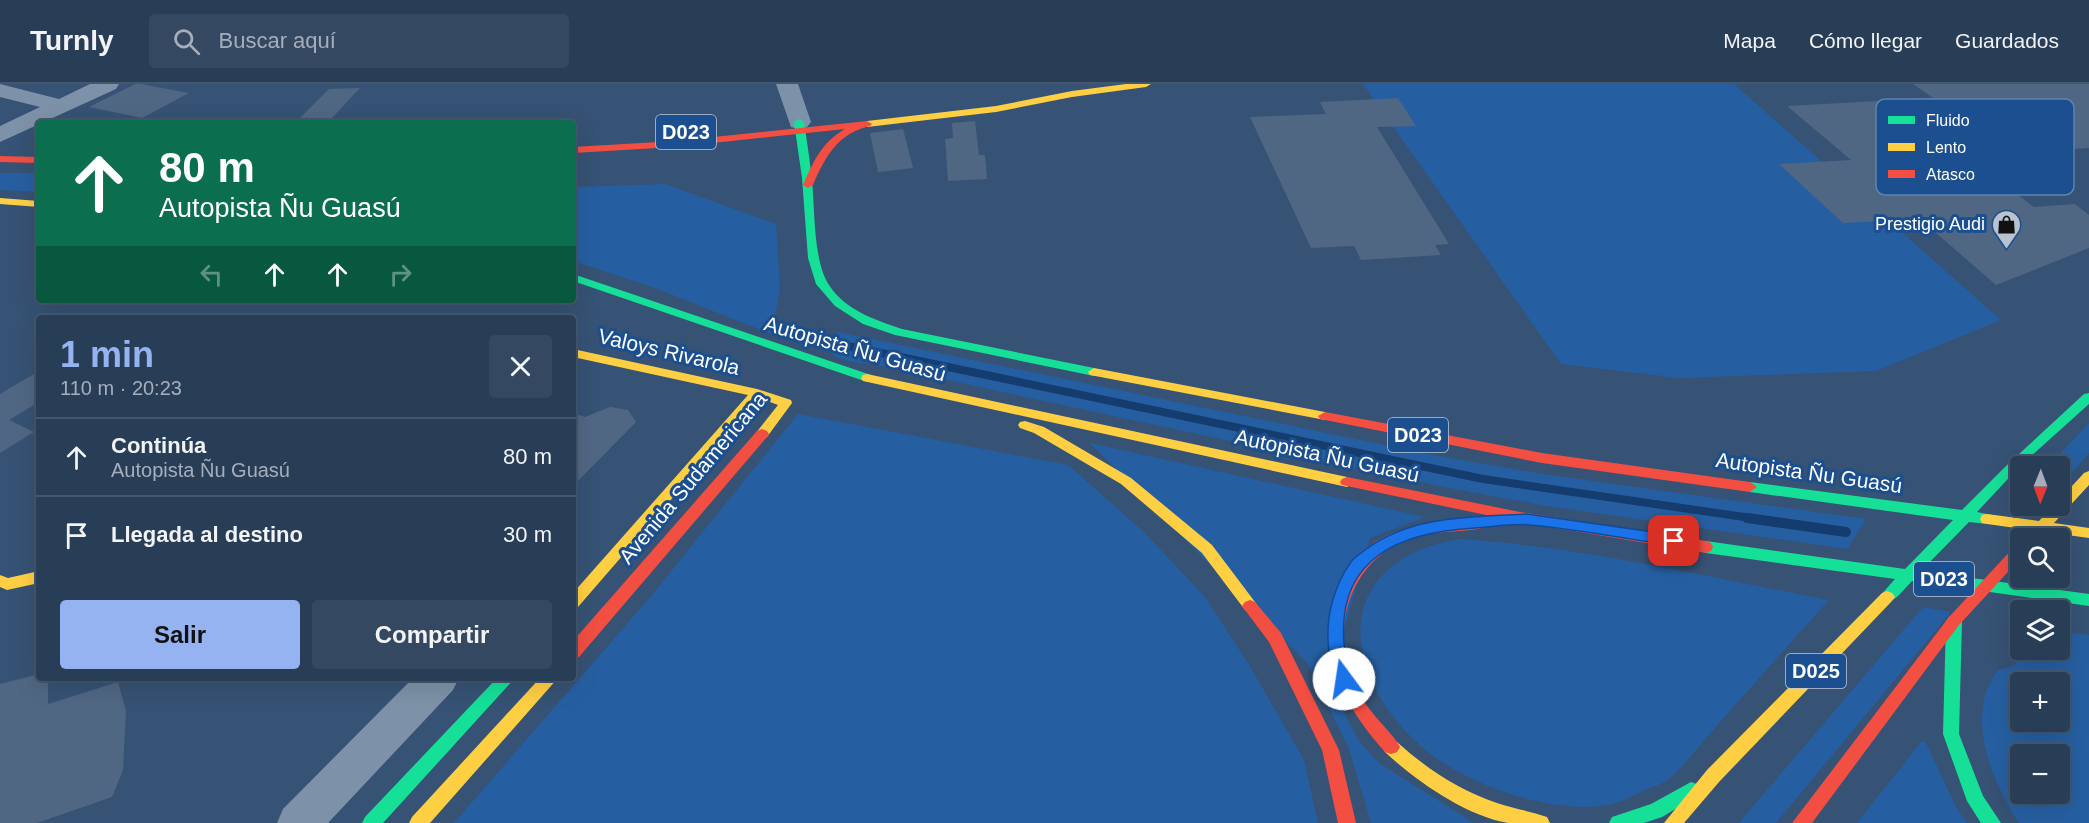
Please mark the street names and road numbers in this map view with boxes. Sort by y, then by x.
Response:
road number: D023 [656,115,716,149]
street label: Autopista Ñu Guasú [762,312,949,385]
street label: Valoys Rivarola [596,324,742,379]
street label: Avenida Sudamericana [614,387,771,568]
road number: D023 [1388,418,1448,452]
street label: Autopista Ñu Guasú [1233,425,1421,486]
street label: Autopista Ñu Guasú [1714,448,1904,497]
road number: D023 [1914,562,1974,596]
road number: D025 [1786,654,1846,688]

